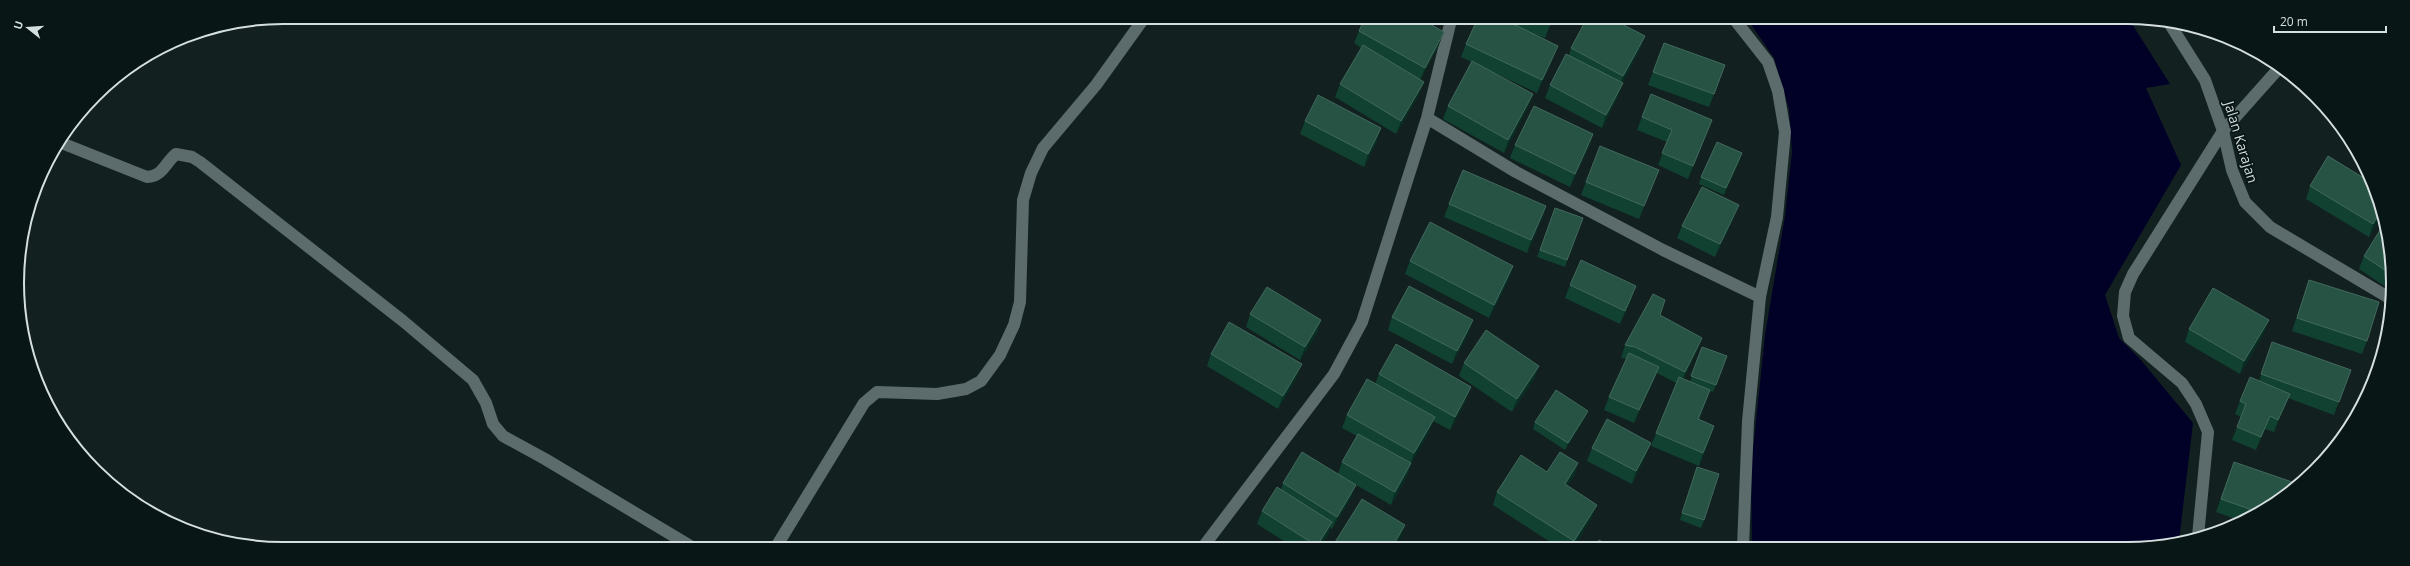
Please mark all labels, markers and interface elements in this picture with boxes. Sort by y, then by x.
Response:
north arrow [8,8,48,48]
scale bar [2274,8,2386,34]
text: 20 m [2280,13,2308,30]
text: U [10,19,26,31]
street label: Jalan Karajan [2219,97,2263,185]

